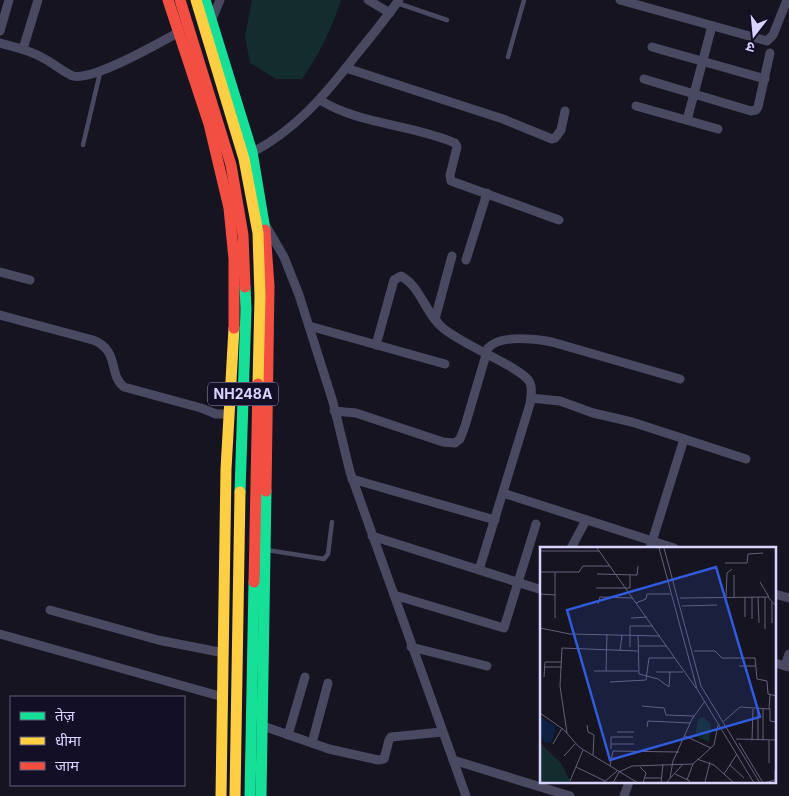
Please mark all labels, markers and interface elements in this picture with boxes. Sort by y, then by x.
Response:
north arrow [729,10,779,60]
text: उ [743,38,757,57]
road number: NH248A [208,382,278,406]
inset map [540,547,776,784]
legend [10,696,185,786]
text: तेज़ [55,706,76,725]
text: धीमा [55,731,82,750]
text: जाम [55,756,80,775]

